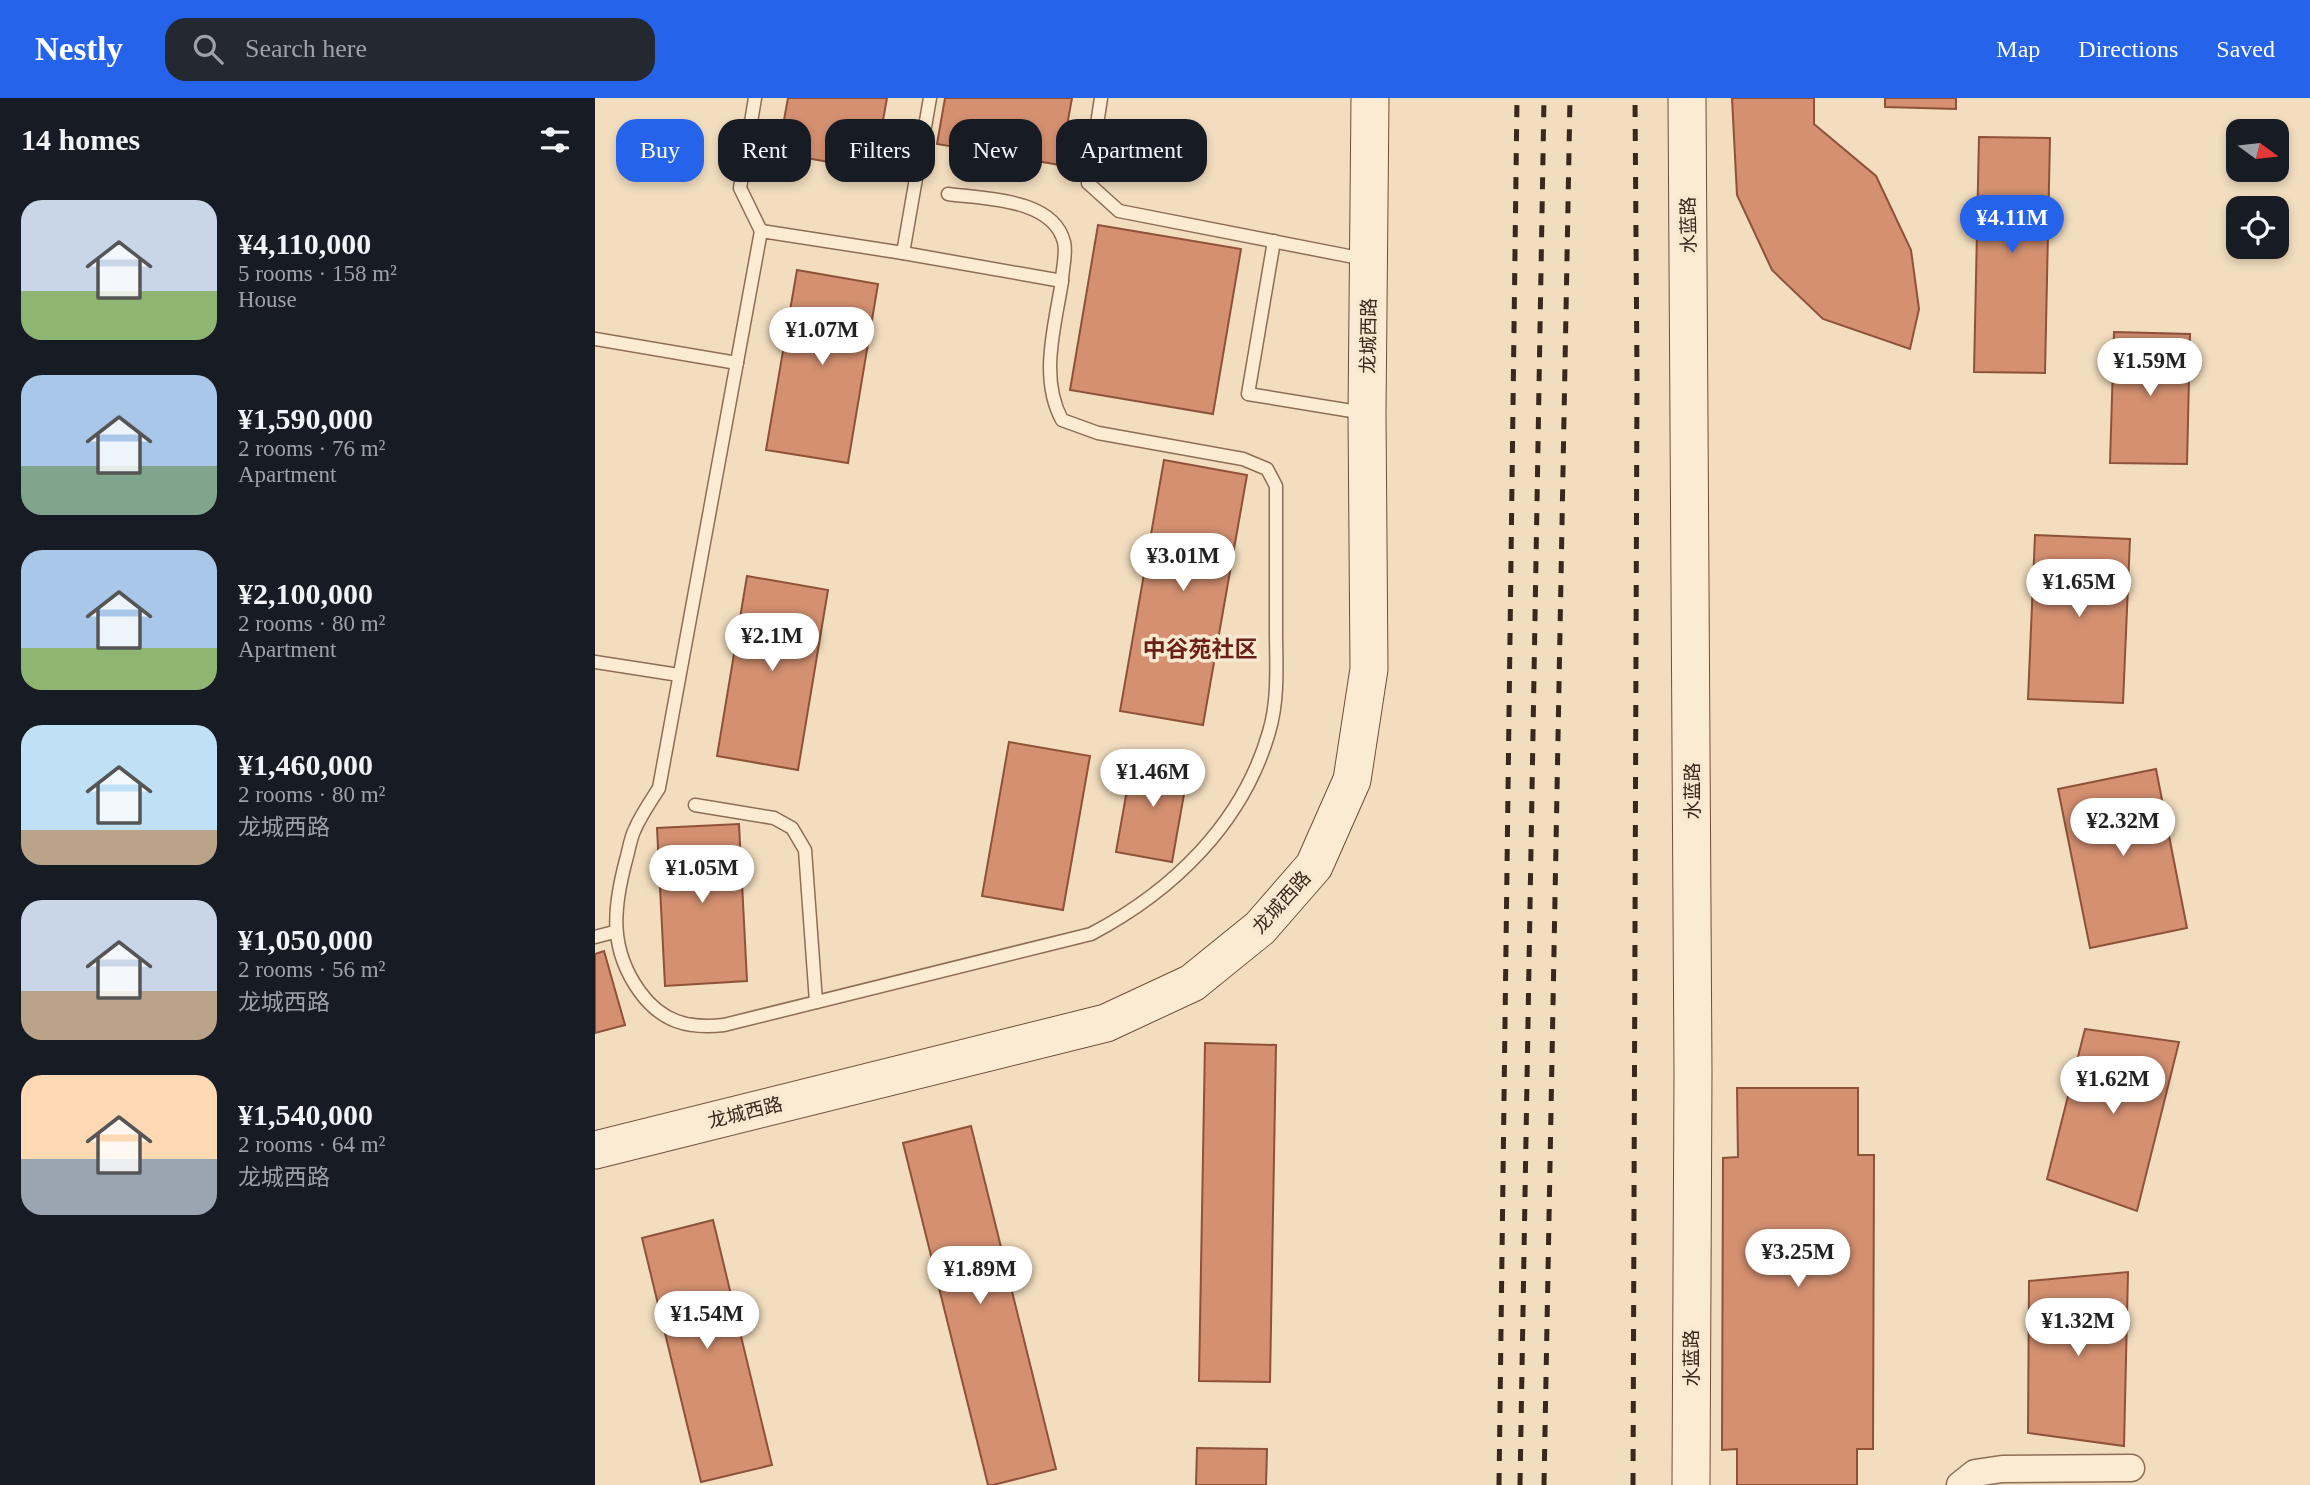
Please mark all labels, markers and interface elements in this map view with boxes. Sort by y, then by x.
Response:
search box [165,18,655,81]
icon: search [189,30,227,68]
text: Nestly [35,31,123,67]
text: Search here [245,34,367,63]
text: Map [1996,36,2040,62]
text: Directions [2078,36,2178,62]
text: Saved [2216,36,2275,62]
chip: Buy [616,119,704,182]
chip: Rent [718,119,811,182]
chip: Filters [825,119,935,182]
chip: New [949,119,1042,182]
chip: Apartment [1056,119,1207,182]
north arrow [2226,119,2289,182]
map controls [2226,119,2289,259]
icon: filters [536,121,574,159]
text: 14 homes [21,123,140,156]
pin: ¥4.11M [1955,195,2069,255]
street label: 水蓝路 [1678,196,1699,254]
button: locate [2226,196,2289,259]
text: ¥4.11M [1976,205,2048,230]
text: ¥4,110,000 [238,227,371,260]
icon: home [77,228,161,312]
text: 5 rooms · 158 m² [238,261,397,286]
text: House [238,287,297,312]
street label: 龙城西路 [1357,298,1380,374]
pin: ¥1.07M [765,308,879,367]
text: ¥1.07M [785,317,859,342]
pin: ¥1.59M [2093,338,2207,398]
text: ¥1.59M [2113,348,2187,373]
text: ¥1,590,000 [238,402,373,435]
icon: home [77,403,161,487]
text: 2 rooms · 76 m² [238,436,385,461]
text: Apartment [238,462,336,487]
pin: ¥3.01M [1126,533,1240,593]
text: ¥3.01M [1146,543,1220,568]
pin: ¥1.65M [2022,560,2136,619]
text: ¥1.65M [2042,569,2116,594]
text: ¥2,100,000 [238,577,373,610]
icon: home [77,578,161,662]
text: 2 rooms · 80 m² [238,611,385,636]
pin: ¥2.1M [723,614,821,673]
text: ¥2.1M [741,623,803,648]
text: Apartment [238,637,336,662]
district label: 中谷苑社区 [1143,637,1258,662]
text: ¥1,460,000 [238,748,373,781]
pin: ¥1.46M [1096,750,1210,809]
icon: home [77,753,161,837]
text: ¥1.46M [1116,759,1190,784]
street label: 水蓝路 [1682,762,1703,820]
text: 2 rooms · 80 m² [238,782,385,807]
pin: ¥2.32M [2066,798,2180,858]
text: ¥2.32M [2086,808,2160,833]
text: 龙城西路 [238,815,330,840]
pin: ¥1.05M [645,846,759,905]
text: ¥1.05M [665,855,739,880]
street label: 龙城西路 [1248,867,1315,938]
text: ¥1,050,000 [238,923,373,956]
icon: home [77,928,161,1012]
text: 2 rooms · 56 m² [238,957,385,982]
text: 龙城西路 [238,990,330,1015]
pin: ¥1.62M [2056,1056,2170,1116]
text: ¥1.62M [2076,1066,2150,1091]
street label: 龙城西路 [706,1093,785,1132]
text: ¥1,540,000 [238,1098,373,1131]
icon: home [77,1103,161,1187]
text: 2 rooms · 64 m² [238,1132,385,1157]
text: 龙城西路 [238,1165,330,1190]
pin: ¥3.25M [1741,1230,1855,1289]
text: ¥3.25M [1761,1239,1835,1264]
pin: ¥1.89M [923,1246,1037,1306]
text: ¥1.89M [943,1256,1017,1281]
pin: ¥1.54M [650,1292,764,1351]
pin: ¥1.32M [2021,1298,2135,1358]
text: ¥1.54M [670,1301,744,1326]
text: ¥1.32M [2041,1308,2115,1333]
street label: 水蓝路 [1681,1329,1702,1387]

